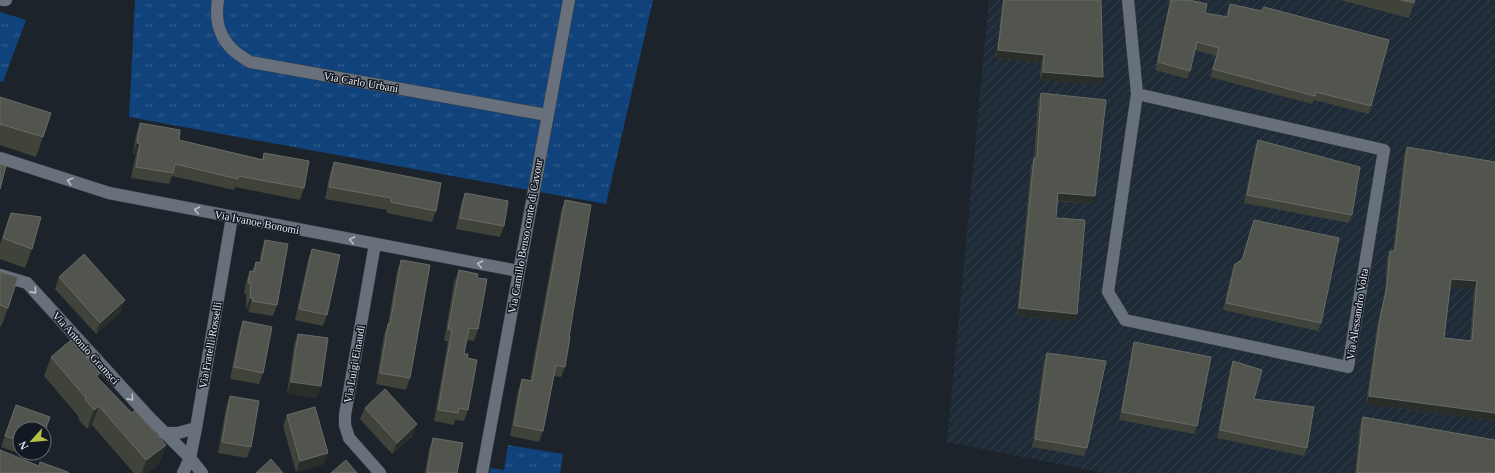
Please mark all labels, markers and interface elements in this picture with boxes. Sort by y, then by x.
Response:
street label: Via Carlo Urbani [323,70,399,94]
street label: Via Camillo Benso conte di Cavour [505,157,545,314]
one-way arrow [67,177,74,186]
one-way arrow [194,206,200,215]
street label: Via Ivanoe Bonomi [214,208,300,236]
one-way arrow [349,236,355,244]
one-way arrow [477,260,483,268]
street label: Via Alessandro Volta [1344,267,1370,361]
one-way arrow [30,287,37,294]
street label: Via Fratelli Rosselli [196,301,224,389]
street label: Via Antonio Gramsci [50,309,122,387]
street label: Via Luigi Einaudi [341,324,367,404]
one-way arrow [126,393,134,401]
north arrow [12,421,52,461]
text: N [16,439,30,452]

